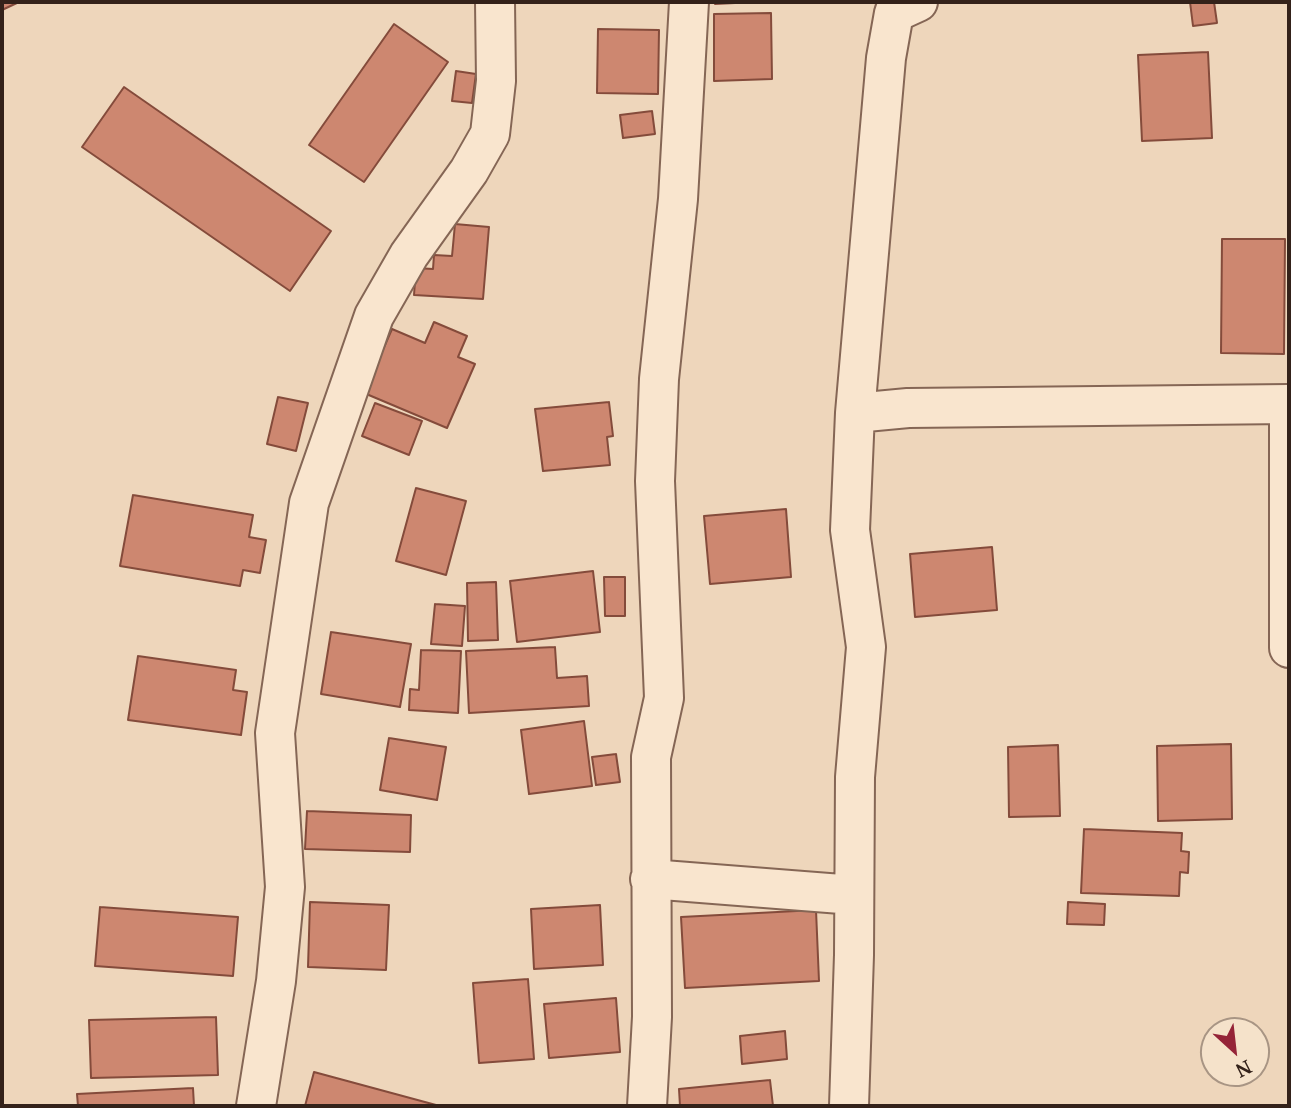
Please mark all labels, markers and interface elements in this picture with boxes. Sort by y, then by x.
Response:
north arrow [1200,1017,1270,1087]
text: N [1231,1054,1256,1084]

